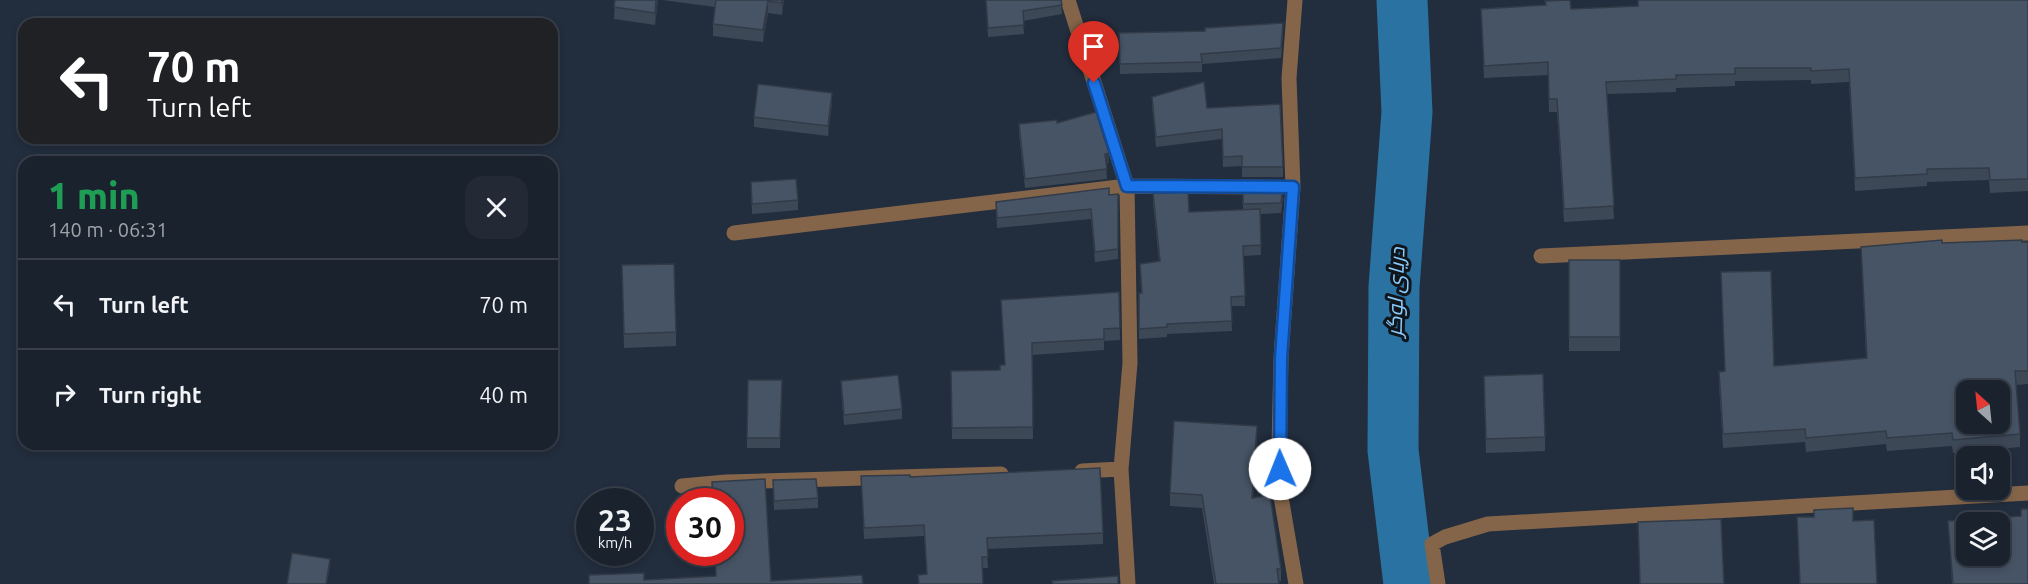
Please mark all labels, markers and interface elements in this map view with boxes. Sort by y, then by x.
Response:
pin [1068,21,1119,83]
icon: arrive [1077,30,1110,63]
icon: left [48,42,126,120]
text: 70 m [147,43,241,90]
text: Turn left [147,92,251,122]
text: 1 min [48,175,140,216]
button: close [465,176,528,239]
text: 140 m · 06:31 [48,218,168,241]
water label: دریای لوگر [1381,246,1411,340]
icon: left [48,288,81,321]
text: Turn left [99,292,189,317]
text: 70 m [479,292,528,317]
icon: right [48,378,81,411]
north arrow [1956,380,2010,434]
map controls [1956,380,2010,566]
text: Turn right [99,382,201,407]
text: 40 m [479,382,528,407]
position arrow [1248,437,1312,501]
button: sound [1956,446,2010,500]
speed limit sign: 30 [666,488,744,566]
text: 23 [598,503,632,537]
button: layers [1956,512,2010,566]
text: km/h [598,534,632,551]

